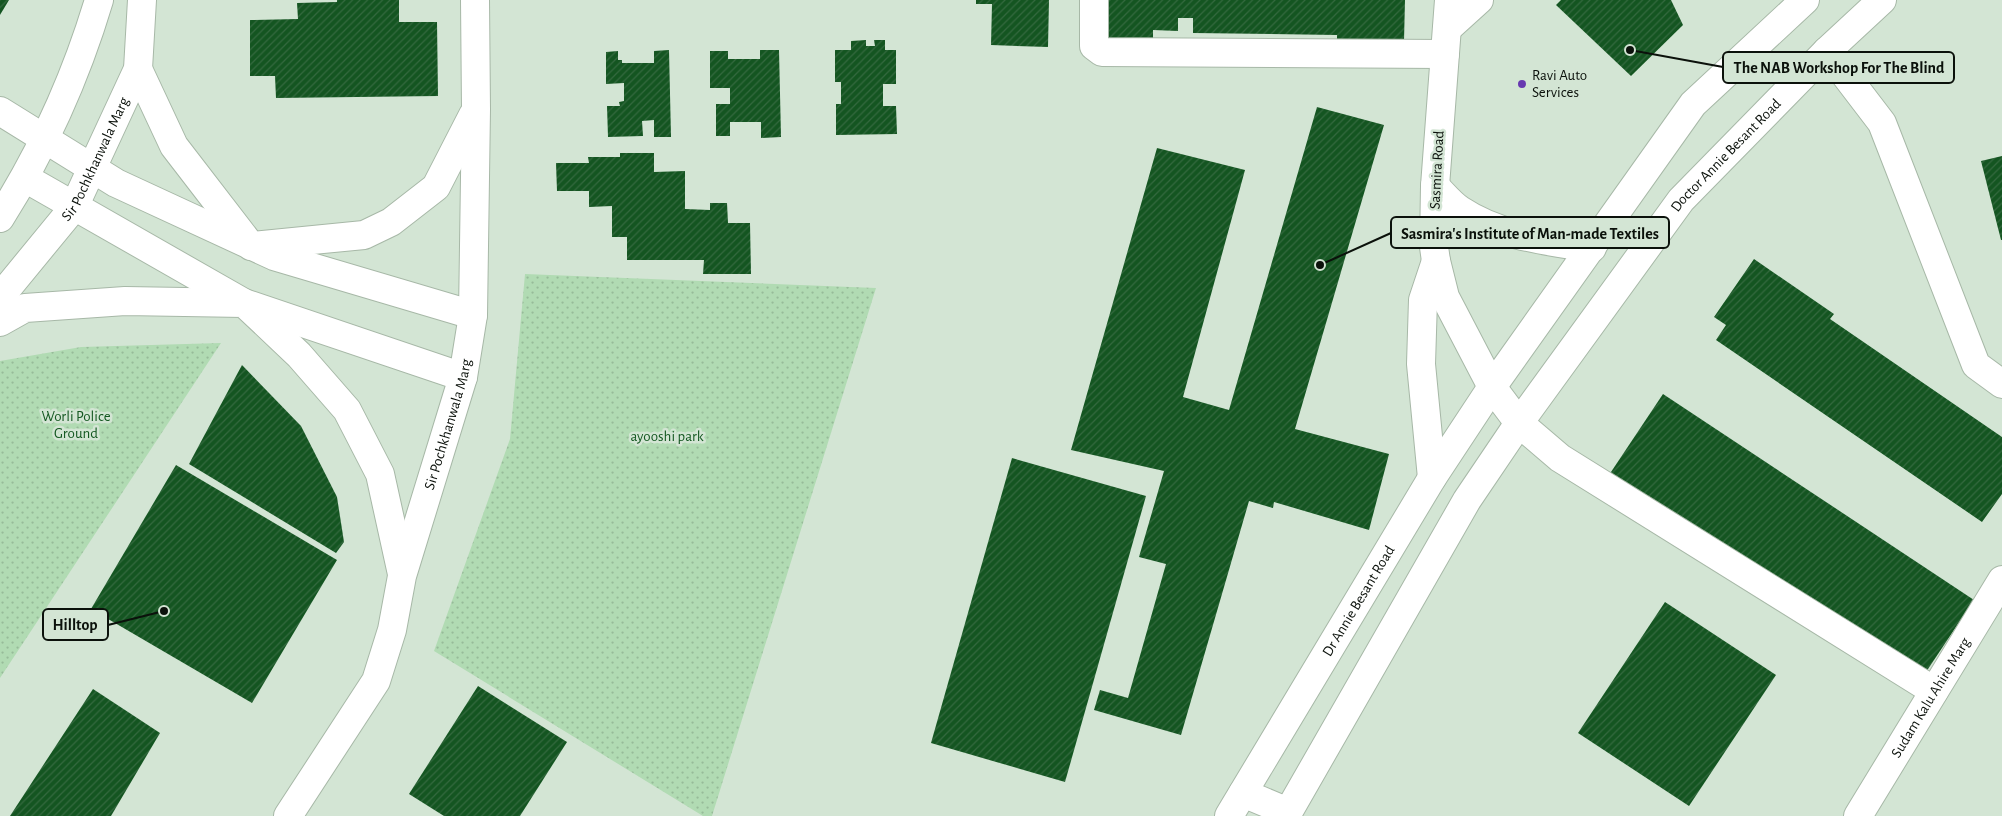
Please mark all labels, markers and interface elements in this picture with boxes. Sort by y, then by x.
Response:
callout: The NAB Workshop For The Blind [1723,52,1954,83]
text: The NAB Workshop For The Blind [1734,60,1945,76]
place label: Ravi Auto Services [1532,68,1587,100]
marker: Ravi Auto Services [1516,78,1528,90]
street label: Sir Pochkhanwala Marg [58,94,132,224]
street label: Doctor Annie Besant Road [1668,95,1784,214]
street label: Sasmira Road [1427,130,1447,210]
callout: Sasmira's Institute of Man-made Textiles [1391,217,1669,248]
text: Sasmira's Institute of Man-made Textiles [1401,226,1659,242]
street label: Sir Pochkhanwala Marg [421,357,473,492]
park label: Worli Police Ground [41,409,111,441]
park label: ayooshi park [630,429,704,444]
street label: Dr Annie Besant Road [1319,543,1397,659]
callout: Hilltop [43,609,108,640]
text: Hilltop [52,617,98,633]
street label: Sudam Kalu Ahire Marg [1888,634,1973,760]

